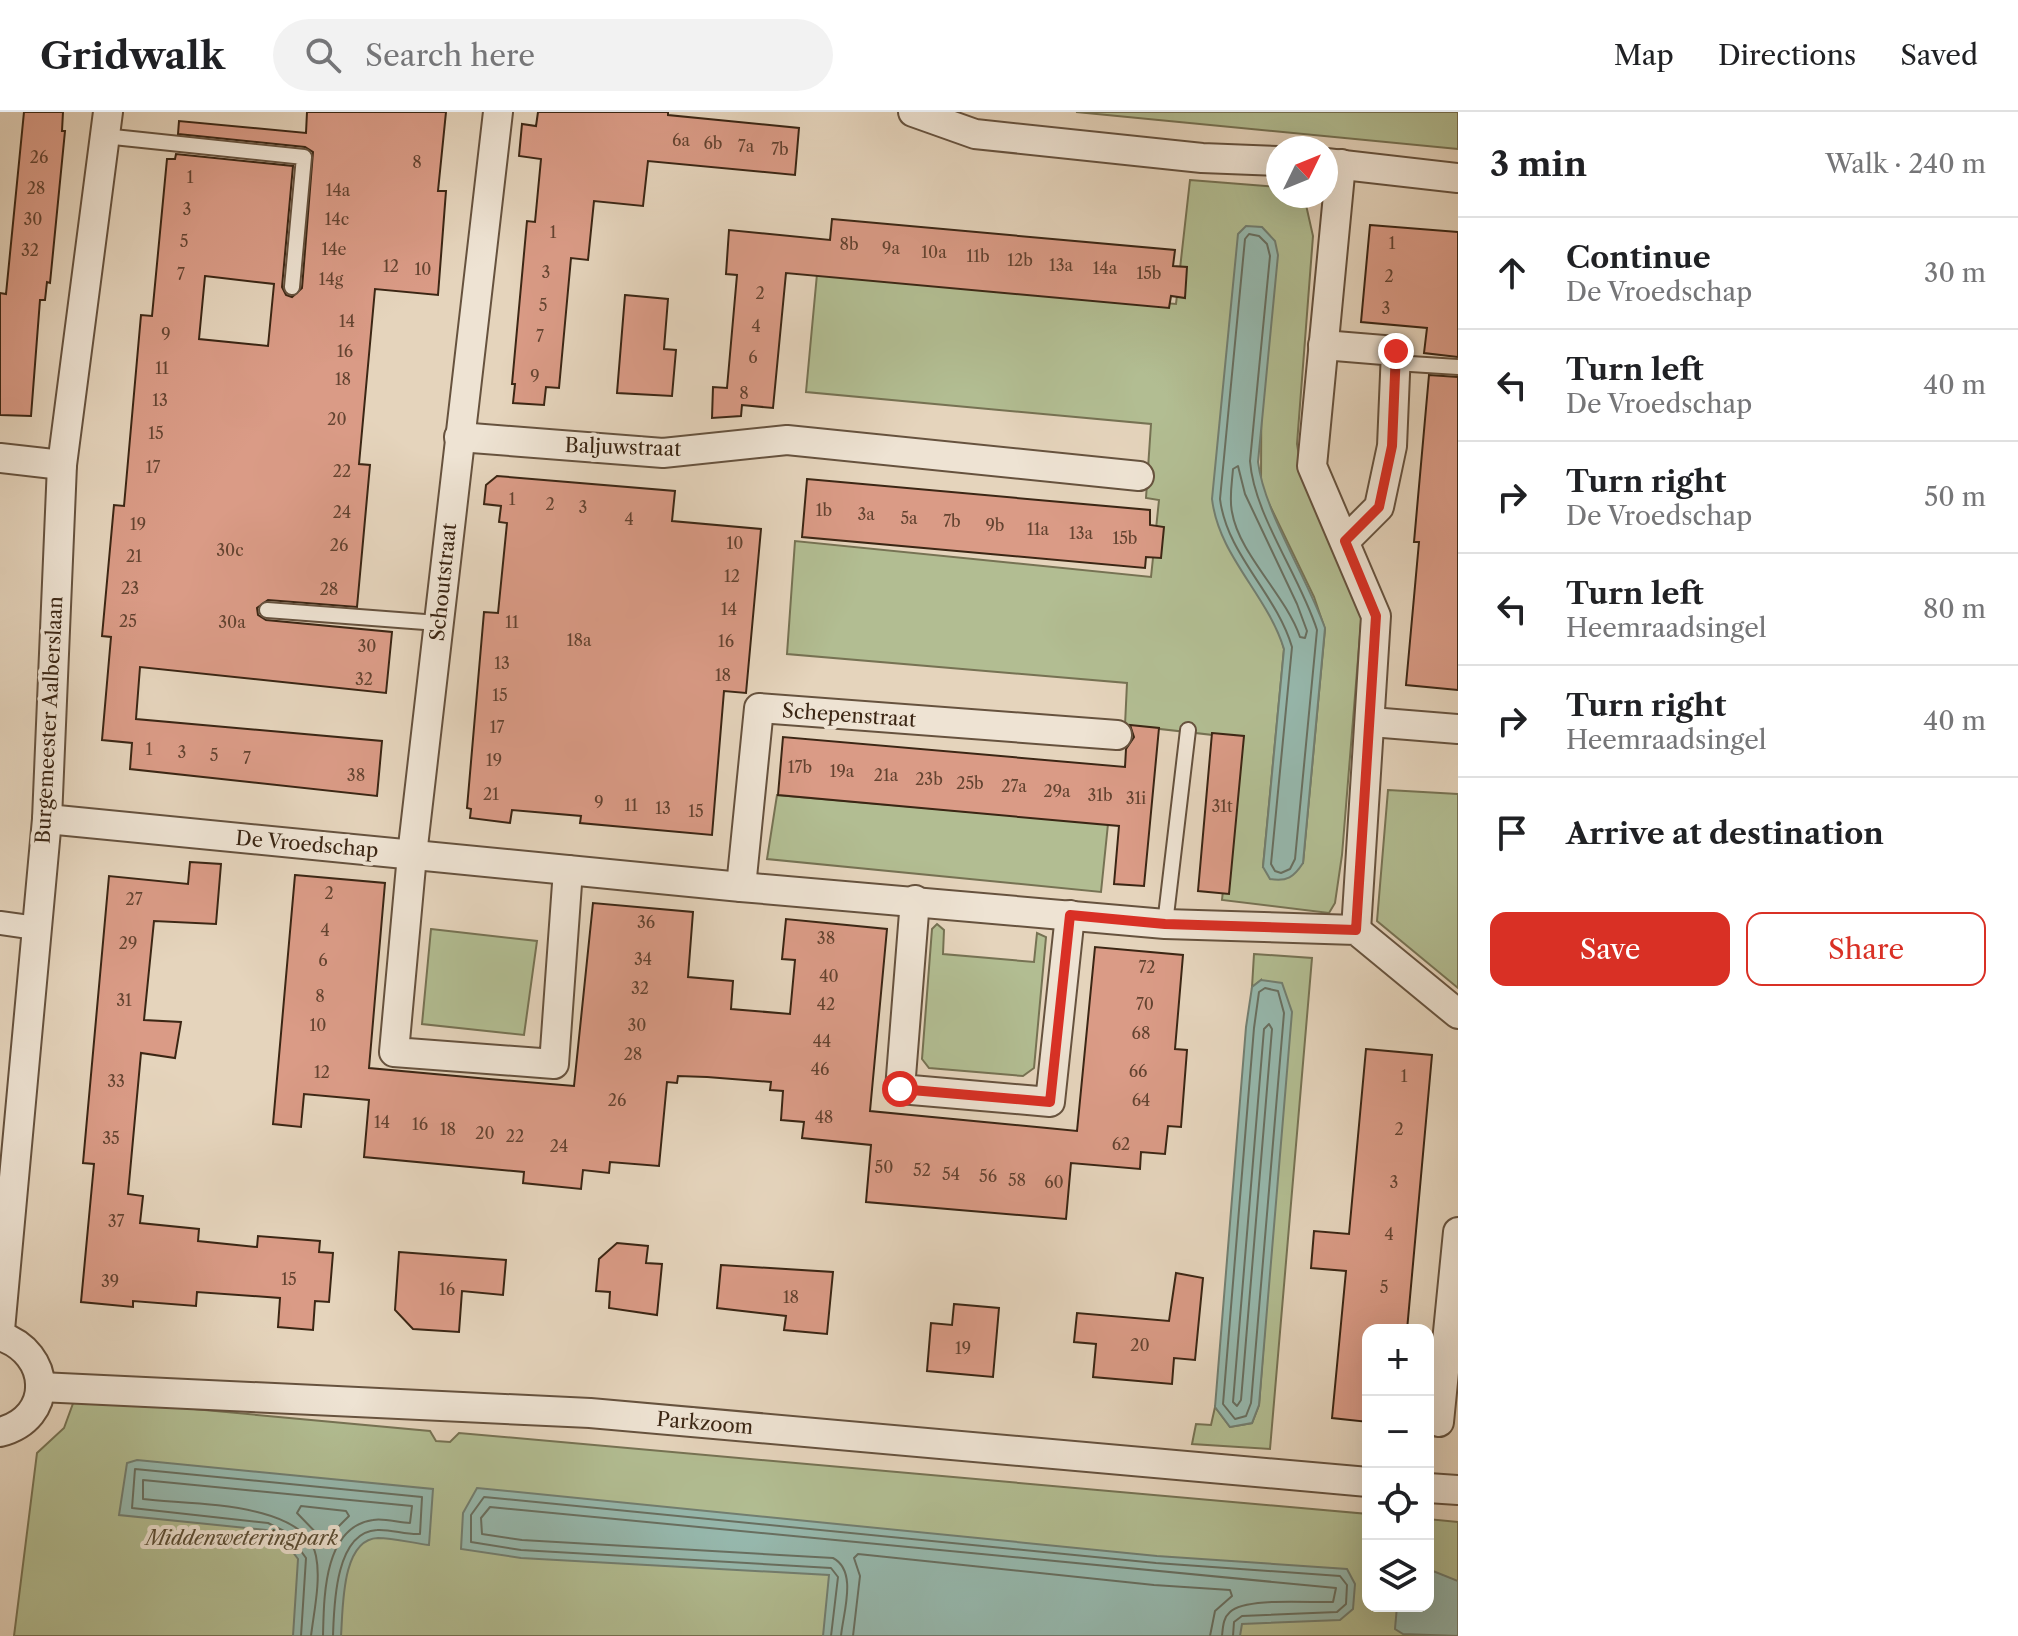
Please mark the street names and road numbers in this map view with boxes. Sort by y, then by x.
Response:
street label: Baljuwstraat [564,433,682,461]
street label: Schoutstraat [425,522,461,642]
street label: Burgemeester Aalberslaan [31,595,67,844]
street label: Schepenstraat [781,698,917,732]
street label: De Vroedschap [235,826,379,862]
street label: Parkzoom [656,1407,755,1439]

